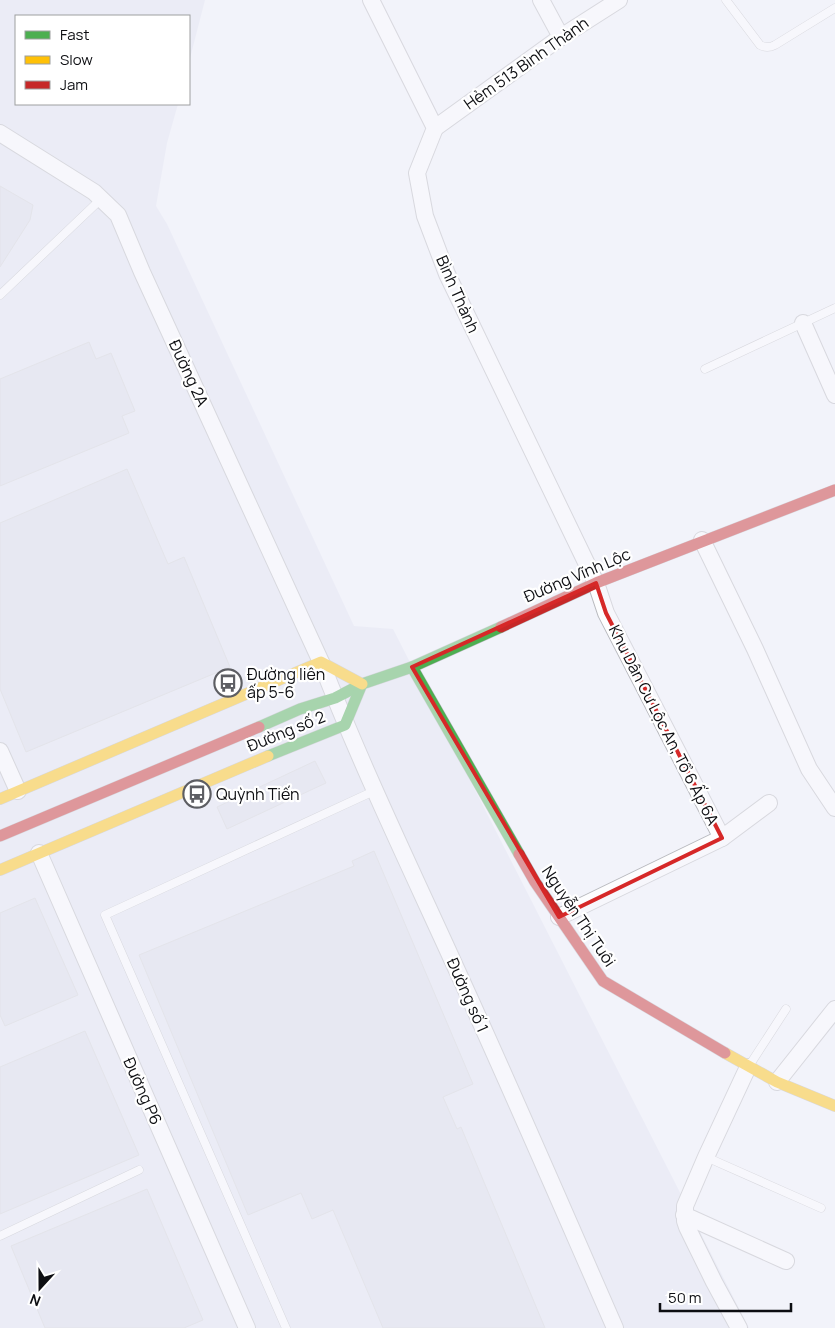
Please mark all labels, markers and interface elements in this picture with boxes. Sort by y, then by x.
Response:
street label: Hẻm 513 Bình Thành [459,12,593,114]
legend [15,15,190,105]
text: Fast [60,24,89,45]
text: Slow [60,49,93,70]
text: Jam [60,74,88,95]
street label: Bình Thành [431,252,485,336]
street label: Đường 2A [164,336,214,410]
street label: Đường Vĩnh Lộc [520,543,634,607]
street label: Khu Dân Cư Lộc An, Tổ 6 Ấp 6A [604,621,725,829]
place label: Đường liên ấp 5-6 [247,663,325,703]
bus stop icon: Đường liên ấp 5-6 [213,668,243,698]
street label: Đường số 2 [244,705,328,757]
bus stop icon: Quỳnh Tiến [182,779,212,809]
place label: Quỳnh Tiến [216,783,300,805]
street label: Nguyễn Thị Tuôi [537,861,621,971]
street label: Đường số 1 [442,954,494,1036]
street label: Đường P6 [118,1054,168,1128]
north arrow [15,1263,65,1313]
scale bar [660,1280,791,1312]
text: 50 m [668,1287,702,1308]
text: N [27,1290,43,1311]

